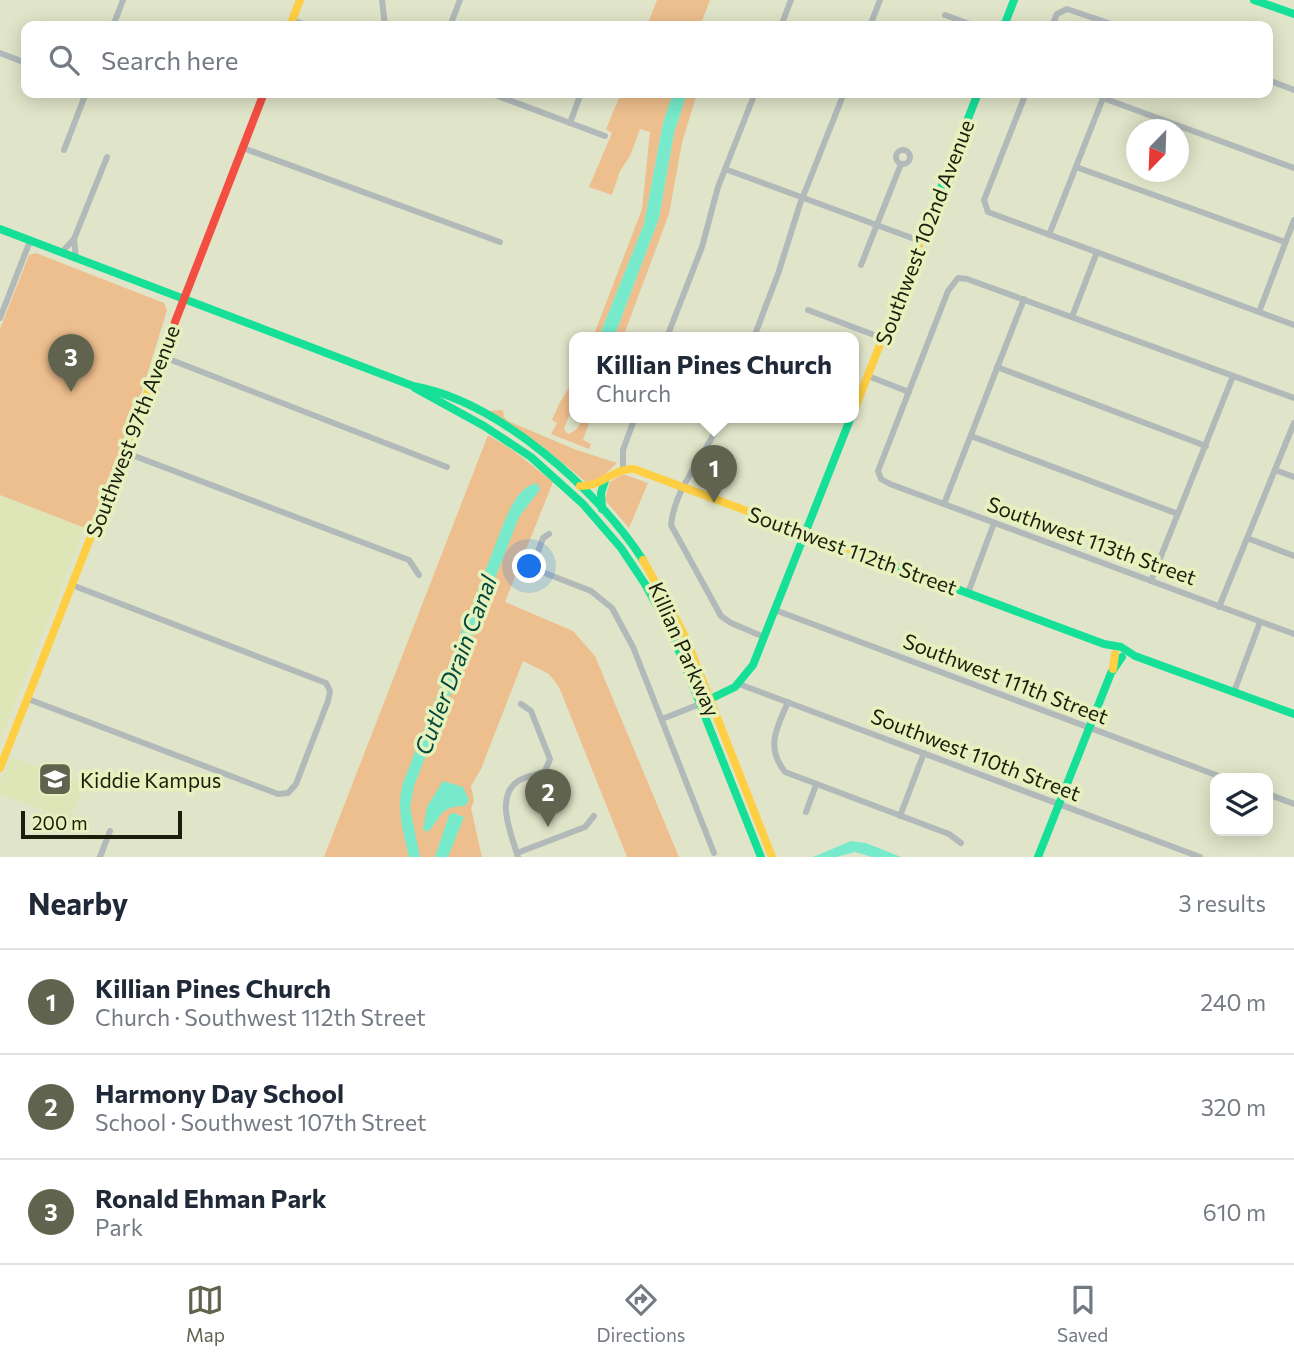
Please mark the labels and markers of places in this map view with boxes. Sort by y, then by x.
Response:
pin: 3 [48,334,94,392]
pin: 1 [691,445,737,503]
school or university icon: Kiddie Kampus [36,760,74,798]
place label: Kiddie Kampus [80,767,221,792]
pin: 2 [525,769,571,827]

